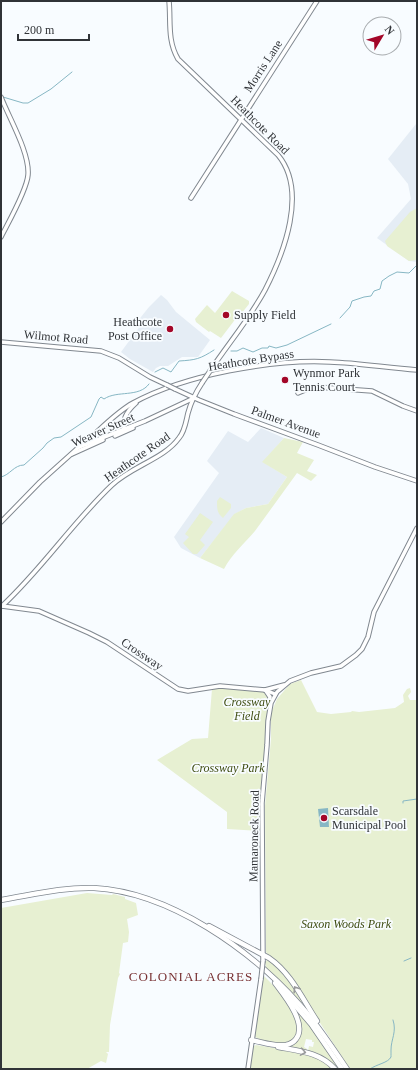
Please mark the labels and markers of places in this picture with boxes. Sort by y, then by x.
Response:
place label: Supply Field [234,308,296,322]
marker: Supply Field [221,310,231,320]
place label: Heathcote Post Office [108,315,162,343]
marker: Heathcote Post Office [165,324,175,334]
place label: Wynmor Park Tennis Court [293,366,360,394]
marker: Wynmor Park Tennis Court [280,375,290,385]
place label: Scarsdale Municipal Pool [332,804,407,832]
marker: Scarsdale Municipal Pool [319,813,329,823]

